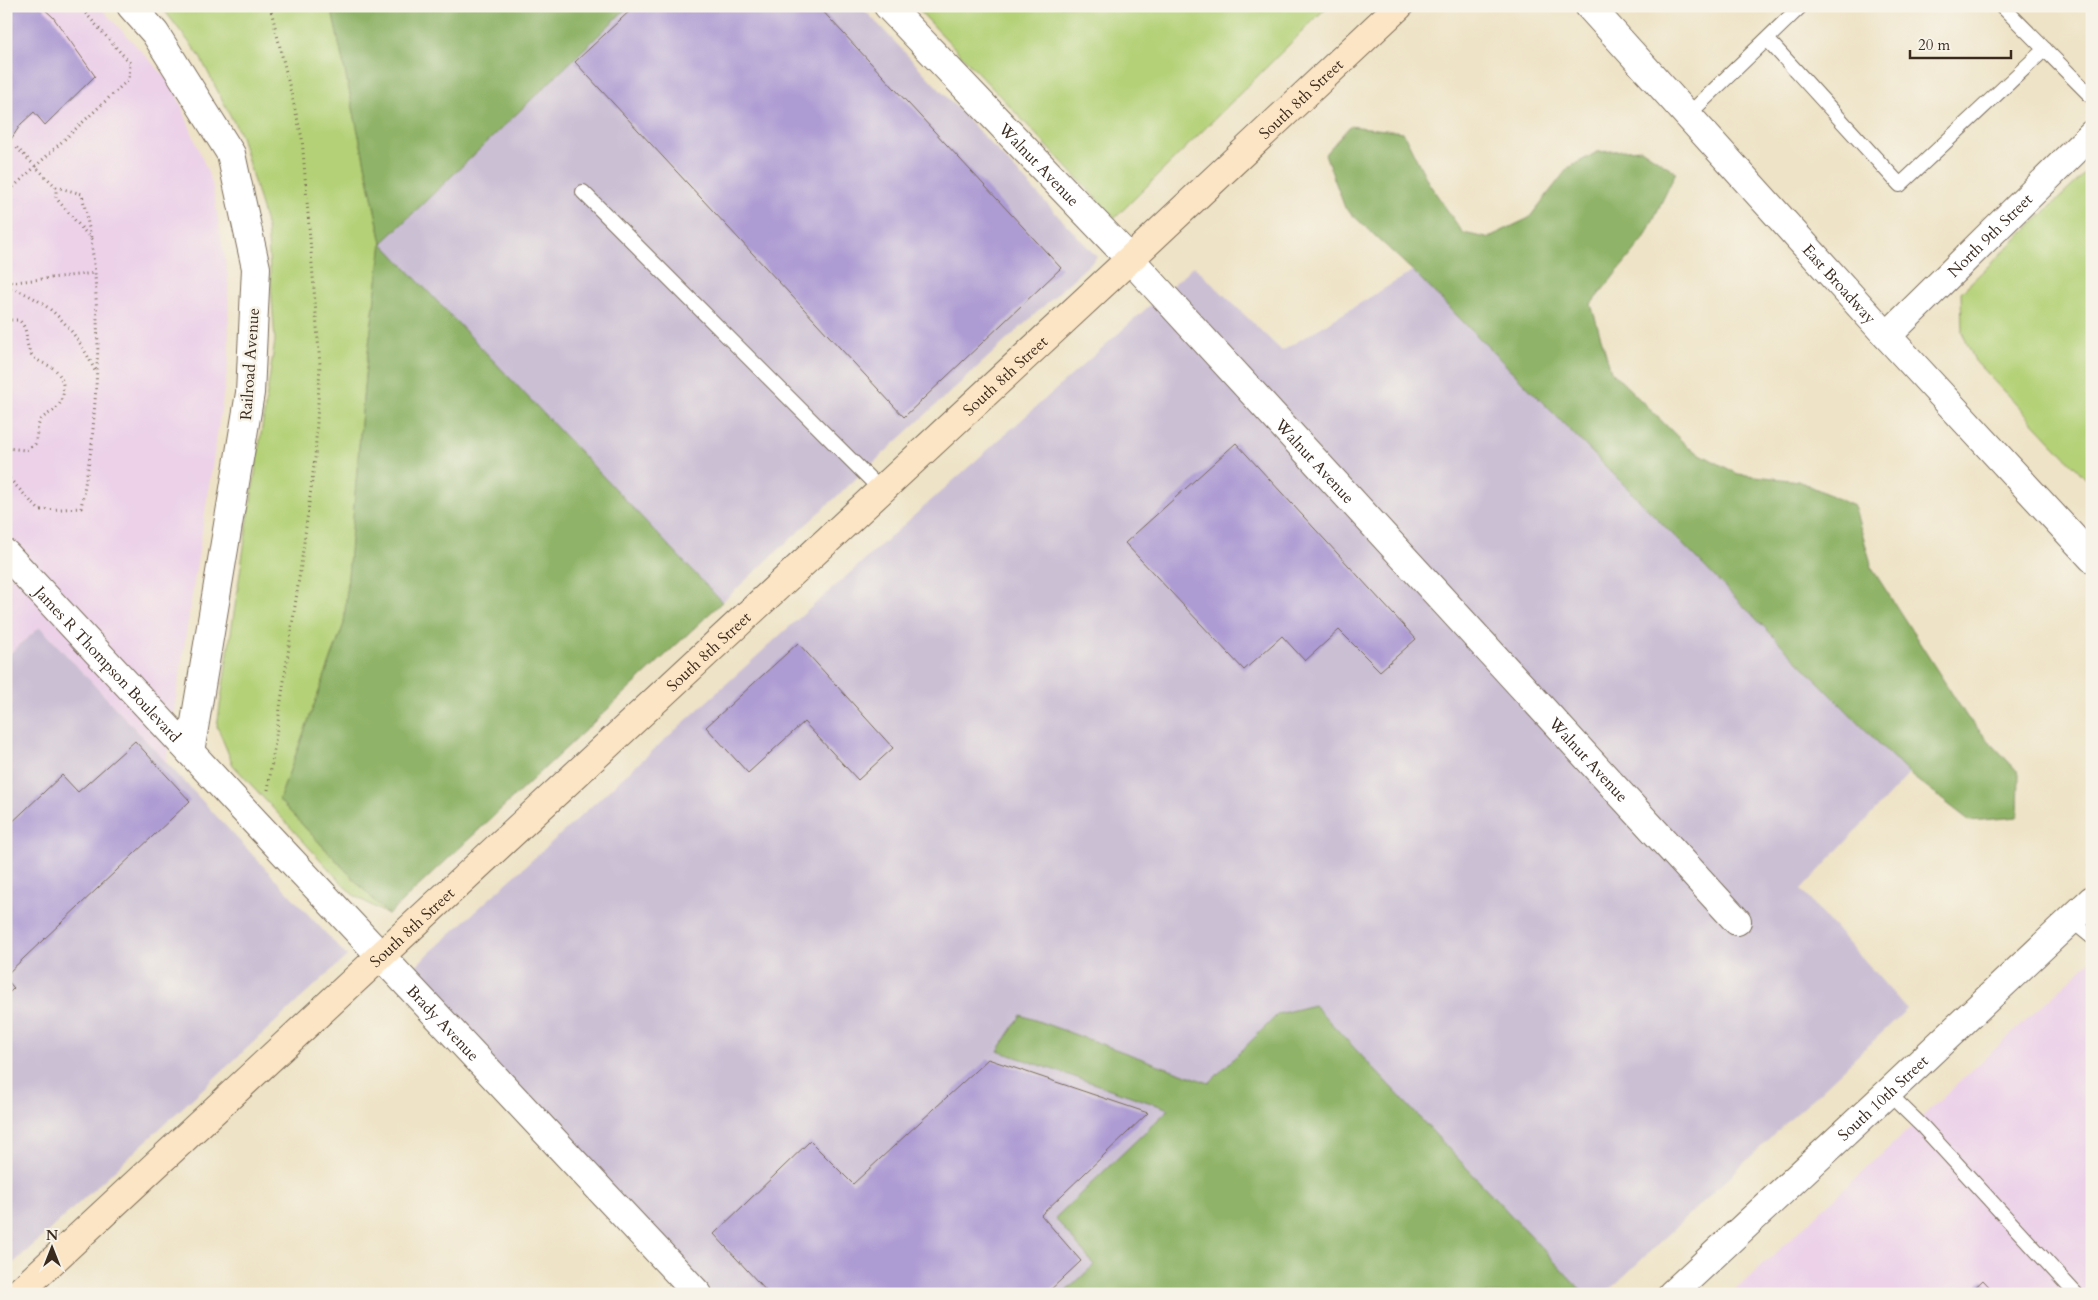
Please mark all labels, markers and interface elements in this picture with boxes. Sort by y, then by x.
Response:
scale bar [1910,28,2012,60]
text: 20 m [1918,35,1950,55]
street label: South 8th Street [1254,54,1348,144]
street label: Walnut Avenue [993,118,1084,212]
street label: North 9th Street [1943,189,2038,282]
street label: East Broadway [1797,240,1881,329]
street label: Railroad Avenue [235,307,265,421]
street label: South 8th Street [958,331,1053,421]
street label: Walnut Avenue [1269,414,1359,509]
street label: James R Thompson Boulevard [28,580,186,748]
street label: South 8th Street [662,607,756,697]
street label: Walnut Avenue [1543,712,1633,807]
street label: South 8th Street [365,883,460,973]
street label: Brady Avenue [401,980,484,1066]
street label: South 10th Street [1833,1050,1933,1146]
north arrow [28,1222,78,1272]
text: N [46,1226,58,1245]

